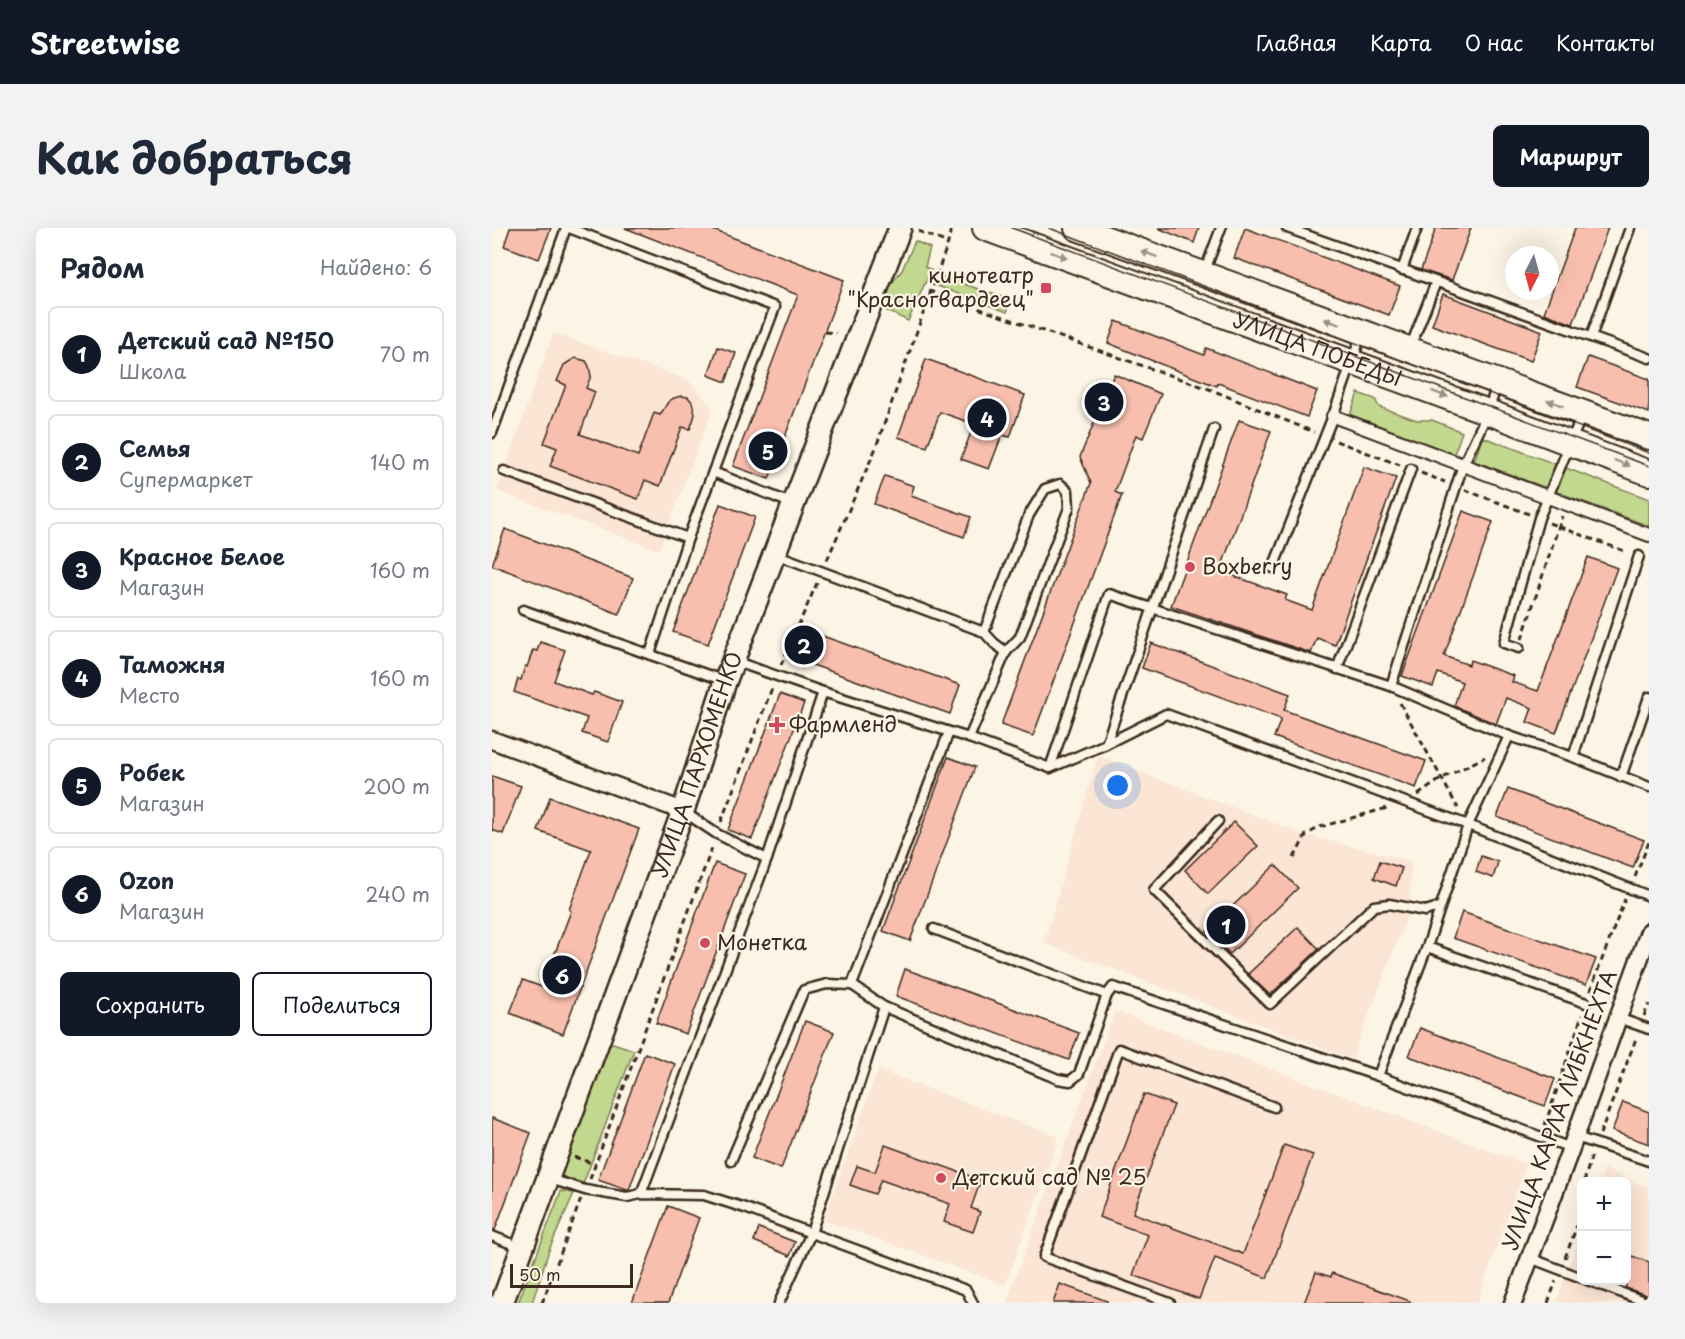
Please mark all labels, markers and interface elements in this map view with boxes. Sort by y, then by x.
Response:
text: Streetwise [30,21,180,64]
text: Главная [1256,26,1337,58]
text: Карта [1370,26,1432,58]
text: О нас [1465,26,1523,58]
text: Контакты [1556,26,1655,58]
text: Как добраться [36,125,353,188]
button: Маршрут [1493,125,1649,187]
north arrow [1505,246,1559,300]
text: Рядом [60,248,145,287]
one-way arrow [1140,249,1158,259]
one-way arrow [1050,251,1068,261]
text: Найдено: 6 [320,252,432,282]
place label: кинотеатр "Красногвардеец" [847,258,1034,314]
marker: кинотеатр "Красногвардеец" [1039,281,1053,295]
street label: УЛИЦА ПОБЕДЫ [1229,302,1407,393]
one-way arrow [1323,317,1341,326]
text: Детский сад №150 [119,323,334,356]
text: 1 [77,339,86,369]
text: 70 m [380,339,430,369]
text: Школа [119,356,186,386]
pin: 3 [1084,380,1124,424]
one-way arrow [1431,390,1449,400]
pin: 4 [968,396,1006,441]
one-way arrow [1545,397,1563,407]
pin: 5 [748,428,788,474]
text: Семья [119,431,191,464]
text: 2 [74,447,89,477]
text: 140 m [370,447,430,477]
one-way arrow [1613,459,1631,468]
text: Супермаркет [119,464,252,494]
text: Красное Белое [119,539,285,572]
place label: Boxberry [1202,549,1293,581]
text: 3 [75,555,88,585]
text: 160 m [370,555,430,585]
marker: Boxberry [1183,560,1197,574]
text: Магазин [119,572,205,602]
pin: 2 [784,622,824,668]
street label: УЛИЦА ПАРХОМЕНКО [642,646,749,881]
text: Таможня [119,647,226,680]
text: 4 [75,663,88,693]
text: 160 m [370,663,430,693]
text: Место [119,680,180,710]
place label: Фармленд [789,707,897,739]
marker: Фармленд [770,718,784,732]
text: Робек [119,755,185,788]
text: 5 [75,771,88,801]
text: 200 m [363,771,430,801]
your location [1103,771,1132,800]
text: Магазин [119,788,205,818]
text: Ozon [119,863,174,896]
text: 6 [74,879,89,909]
text: 240 m [365,879,430,909]
text: Магазин [119,896,205,926]
pin: 1 [1206,902,1246,948]
place label: Монетка [717,925,808,957]
marker: Монетка [698,936,712,950]
pin: 6 [542,952,582,998]
street label: УЛИЦА КАРЛА ЛИБКНЕХТА [1492,965,1624,1254]
button: Сохранить [60,972,240,1036]
button: Поделиться [252,972,432,1036]
place label: Детский сад № 25 [952,1160,1147,1192]
marker: Детский сад № 25 [934,1171,948,1185]
map controls [1577,1177,1631,1285]
button: + [1577,1177,1631,1231]
button: − [1577,1231,1631,1285]
scale bar [510,1261,633,1288]
text: 50 m [519,1262,560,1286]

